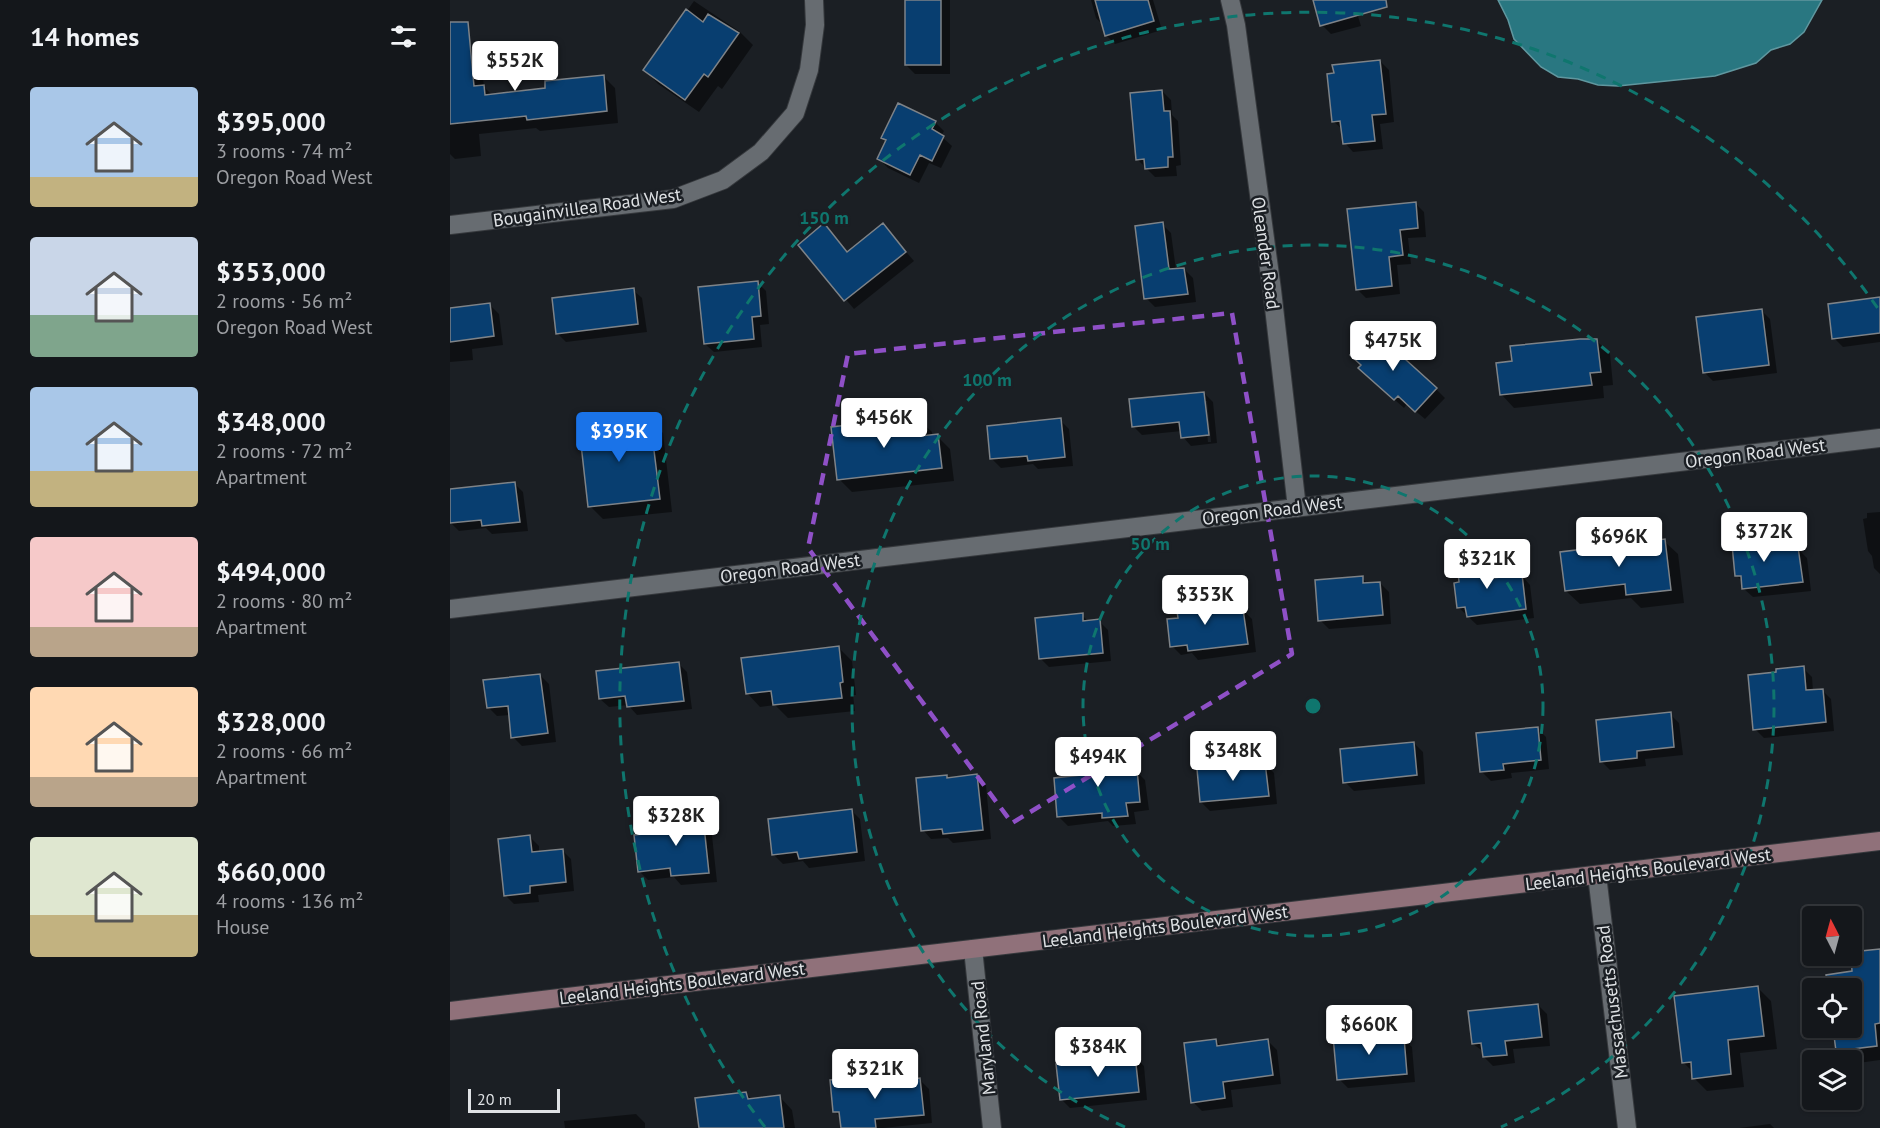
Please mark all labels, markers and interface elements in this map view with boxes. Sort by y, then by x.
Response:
text: 14 homes [30,20,139,53]
icon: filters [387,20,420,53]
pin: $552K [473,41,557,92]
text: $552K [486,47,544,73]
text: $395,000 [216,105,326,138]
icon: home [78,111,150,183]
text: 3 rooms · 74 m² [216,138,352,164]
text: Oregon Road West [216,164,373,190]
street label: Bougainvillea Road West [492,182,682,232]
street label: Oleander Road [1247,195,1285,311]
text: 150 m [799,206,849,229]
text: $353,000 [216,255,326,288]
icon: home [78,261,150,333]
text: 2 rooms · 56 m² [216,288,352,314]
text: Oregon Road West [216,314,373,340]
pin: $475K [1351,321,1435,372]
text: $475K [1364,327,1422,353]
text: 100 m [962,368,1012,391]
pin: $456K [842,398,926,449]
text: $456K [855,404,913,430]
text: $348,000 [216,405,326,438]
icon: home [78,411,150,483]
pin: $395K [577,412,661,463]
text: $395K [590,418,648,444]
street label: Oregon Road West [1684,433,1826,473]
text: 2 rooms · 72 m² [216,438,352,464]
text: Apartment [216,464,307,490]
street label: Oregon Road West [1201,490,1343,530]
pin: $372K [1722,512,1806,563]
pin: $696K [1577,517,1661,568]
text: $372K [1735,518,1793,544]
text: $696K [1590,523,1648,549]
text: 50 m [1130,532,1170,555]
pin: $321K [1445,539,1529,590]
text: $321K [1458,545,1516,571]
street label: Oregon Road West [719,548,861,588]
text: $494,000 [216,555,326,588]
icon: home [78,561,150,633]
pin: $353K [1163,575,1247,626]
text: $353K [1176,581,1234,607]
text: 2 rooms · 80 m² [216,588,352,614]
text: Apartment [216,614,307,640]
centre of rings [1303,696,1323,716]
text: $328,000 [216,705,326,738]
icon: home [78,711,150,783]
pin: $348K [1191,731,1275,782]
pin: $494K [1056,737,1140,788]
text: $348K [1204,737,1262,763]
text: 2 rooms · 66 m² [216,738,352,764]
text: $494K [1069,743,1127,769]
text: Apartment [216,764,307,790]
pin: $328K [634,796,718,847]
text: $328K [647,802,705,828]
street label: Leeland Heights Boulevard West [1524,842,1772,896]
text: $660,000 [216,855,326,888]
icon: home [78,861,150,933]
text: 4 rooms · 136 m² [216,888,363,914]
street label: Leeland Heights Boulevard West [1041,899,1289,953]
north arrow [1802,906,1862,966]
map controls [1802,906,1862,1110]
text: House [216,914,270,940]
street label: Massachusetts Road [1591,924,1633,1080]
street label: Leeland Heights Boulevard West [558,956,806,1010]
button: locate [1802,978,1862,1038]
street label: Maryland Road [966,980,1000,1096]
pin: $660K [1327,1005,1411,1056]
text: $660K [1340,1011,1398,1037]
pin: $384K [1056,1027,1140,1078]
text: $384K [1069,1033,1127,1059]
pin: $321K [833,1049,917,1100]
button: layers [1802,1050,1862,1110]
text: $321K [846,1055,904,1081]
scale bar [468,1086,560,1114]
text: 20 m [477,1089,512,1109]

